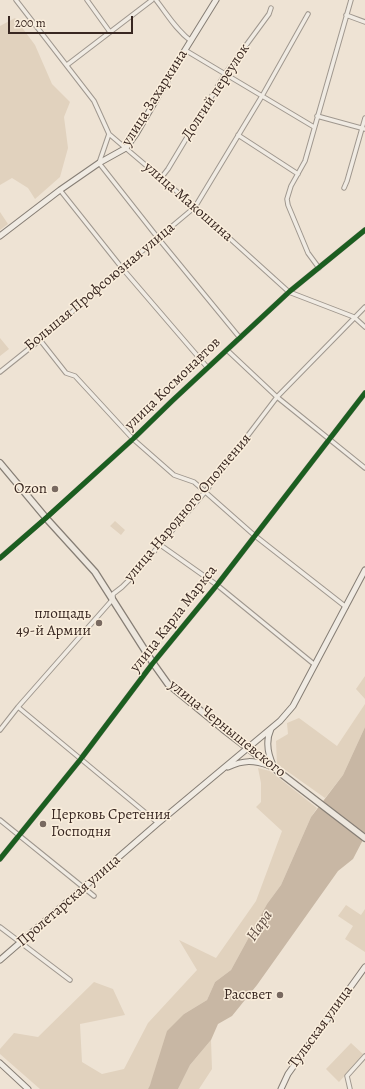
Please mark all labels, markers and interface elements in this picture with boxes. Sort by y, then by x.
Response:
scale bar [10,8,135,34]
text: 200 m [15,15,46,31]
street label: Долгий переулок [178,40,254,144]
street label: улица Захаркина [118,47,192,149]
street label: улица Макошина [140,158,236,246]
street label: Большая Профсоюзная улица [21,219,179,355]
street label: улица Космонавтов [121,334,225,434]
street label: улица Народного Ополчения [121,430,255,586]
place label: Ozon [14,480,47,498]
marker: Ozon [50,484,60,494]
street label: улица Карла Маркса [127,562,221,676]
place label: площадь 49-й Армии [16,605,91,640]
marker: площадь 49-й Армии [94,618,104,628]
street label: улица Чернышевского [165,676,289,782]
place label: Церковь Сретения Господня [51,806,171,841]
marker: Церковь Сретения Господня [38,819,48,829]
street label: Пролетарская улица [14,851,124,951]
water label: Нара [243,907,277,945]
street label: Тульская улица [285,982,357,1072]
place label: Рассвет [224,986,272,1004]
marker: Рассвет [275,990,285,1000]

